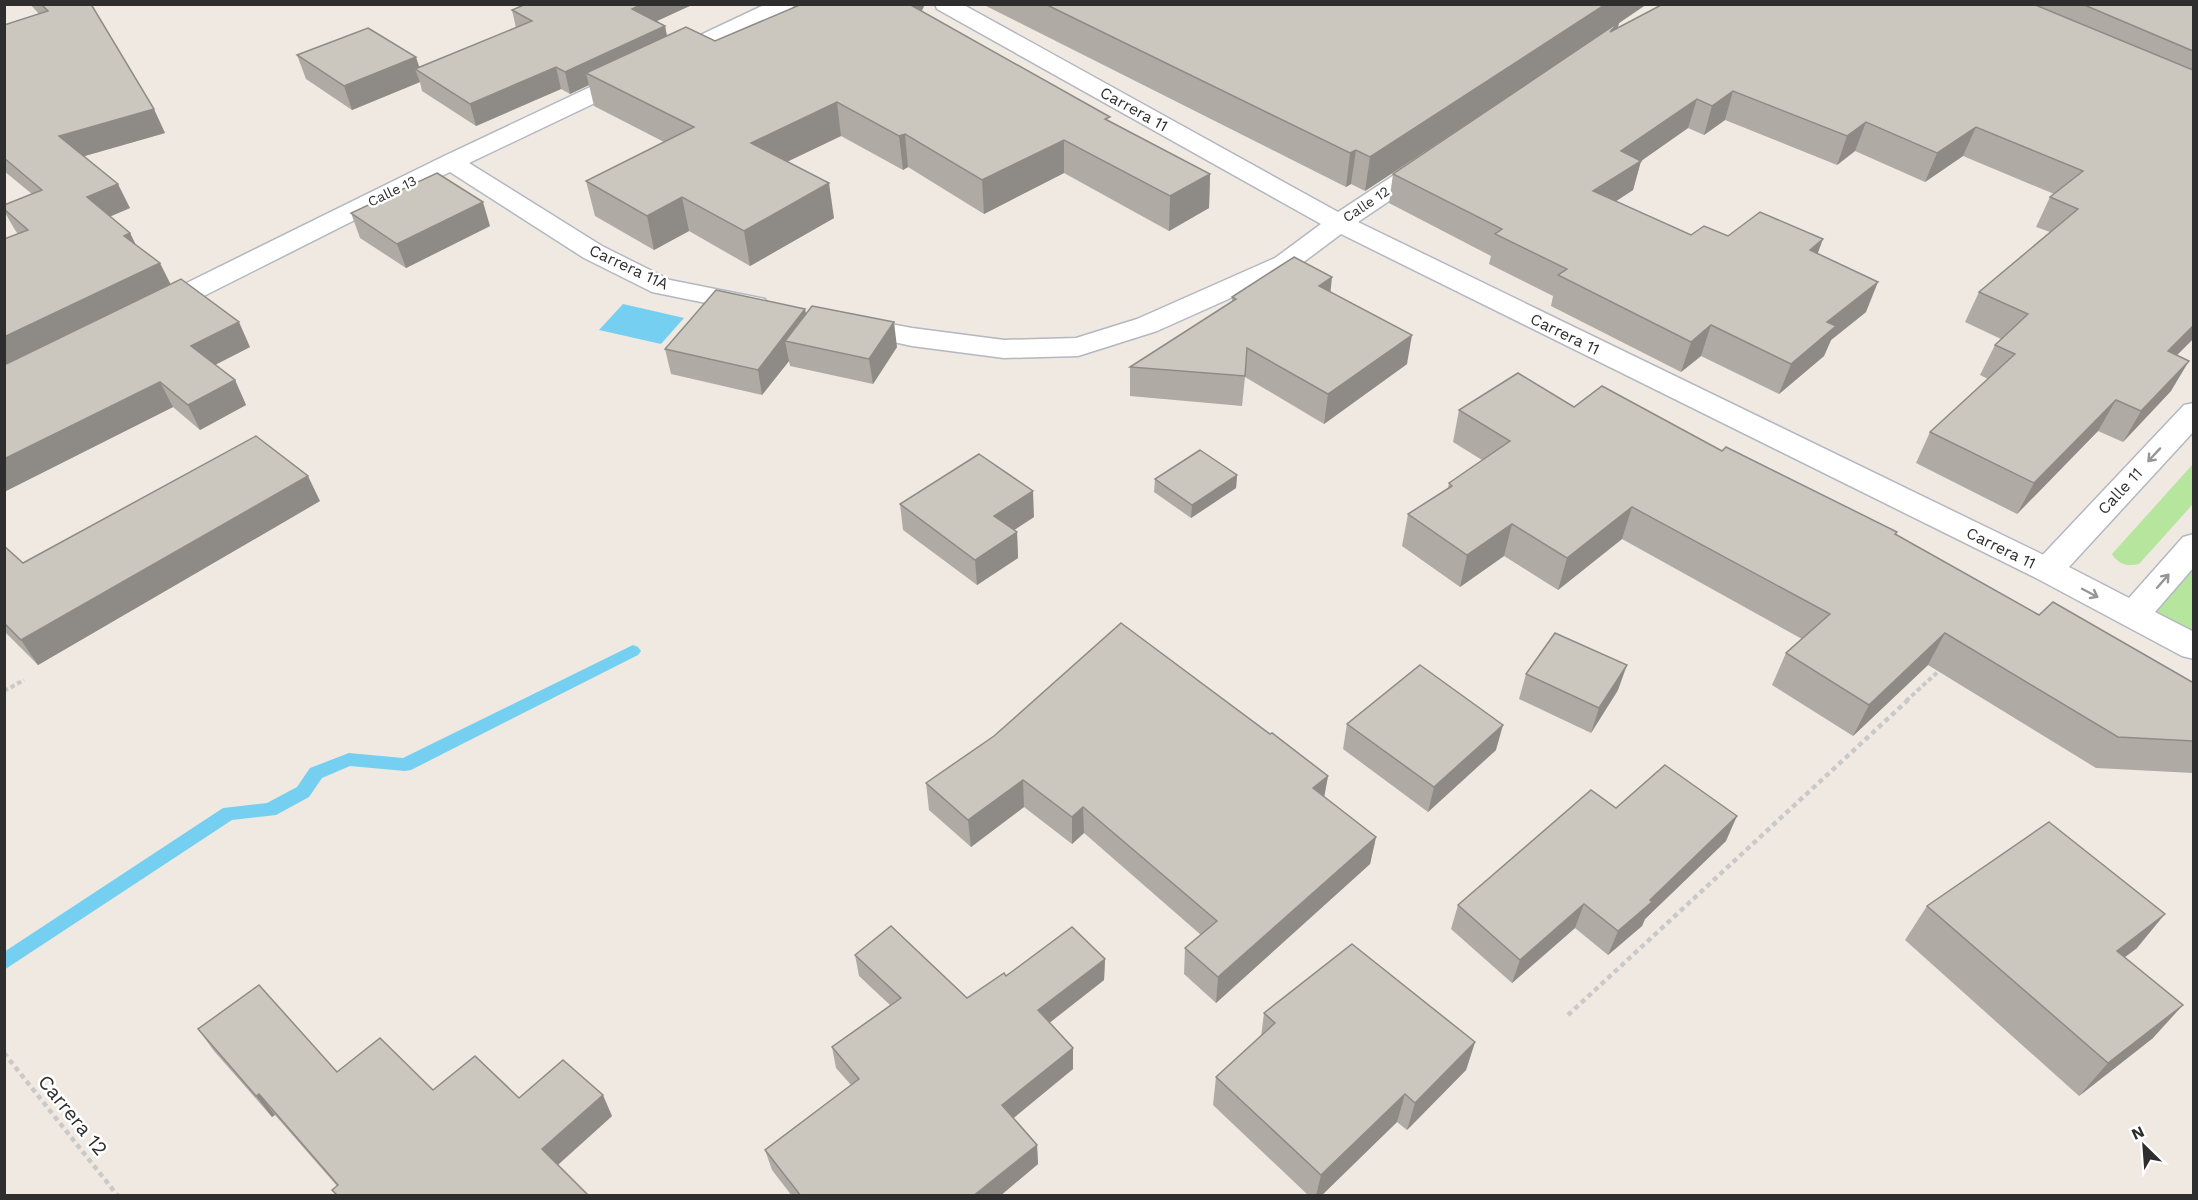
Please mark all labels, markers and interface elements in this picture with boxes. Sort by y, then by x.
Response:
street label: Carrera 11 [1097,83,1171,135]
street label: Calle 13 [365,172,419,210]
street label: Calle 12 [1340,183,1392,225]
street label: Carrera 11A [586,240,672,294]
street label: Carrera 11 [1527,309,1603,359]
one-way arrow [2147,447,2161,462]
street label: Calle 11 [2094,464,2146,518]
street label: Carrera 11 [1963,523,2039,573]
one-way arrow [2156,574,2170,589]
one-way arrow [2081,587,2098,599]
street label: Carrera 12 [33,1070,113,1160]
north arrow [2114,1116,2174,1176]
text: N [2128,1122,2147,1144]

